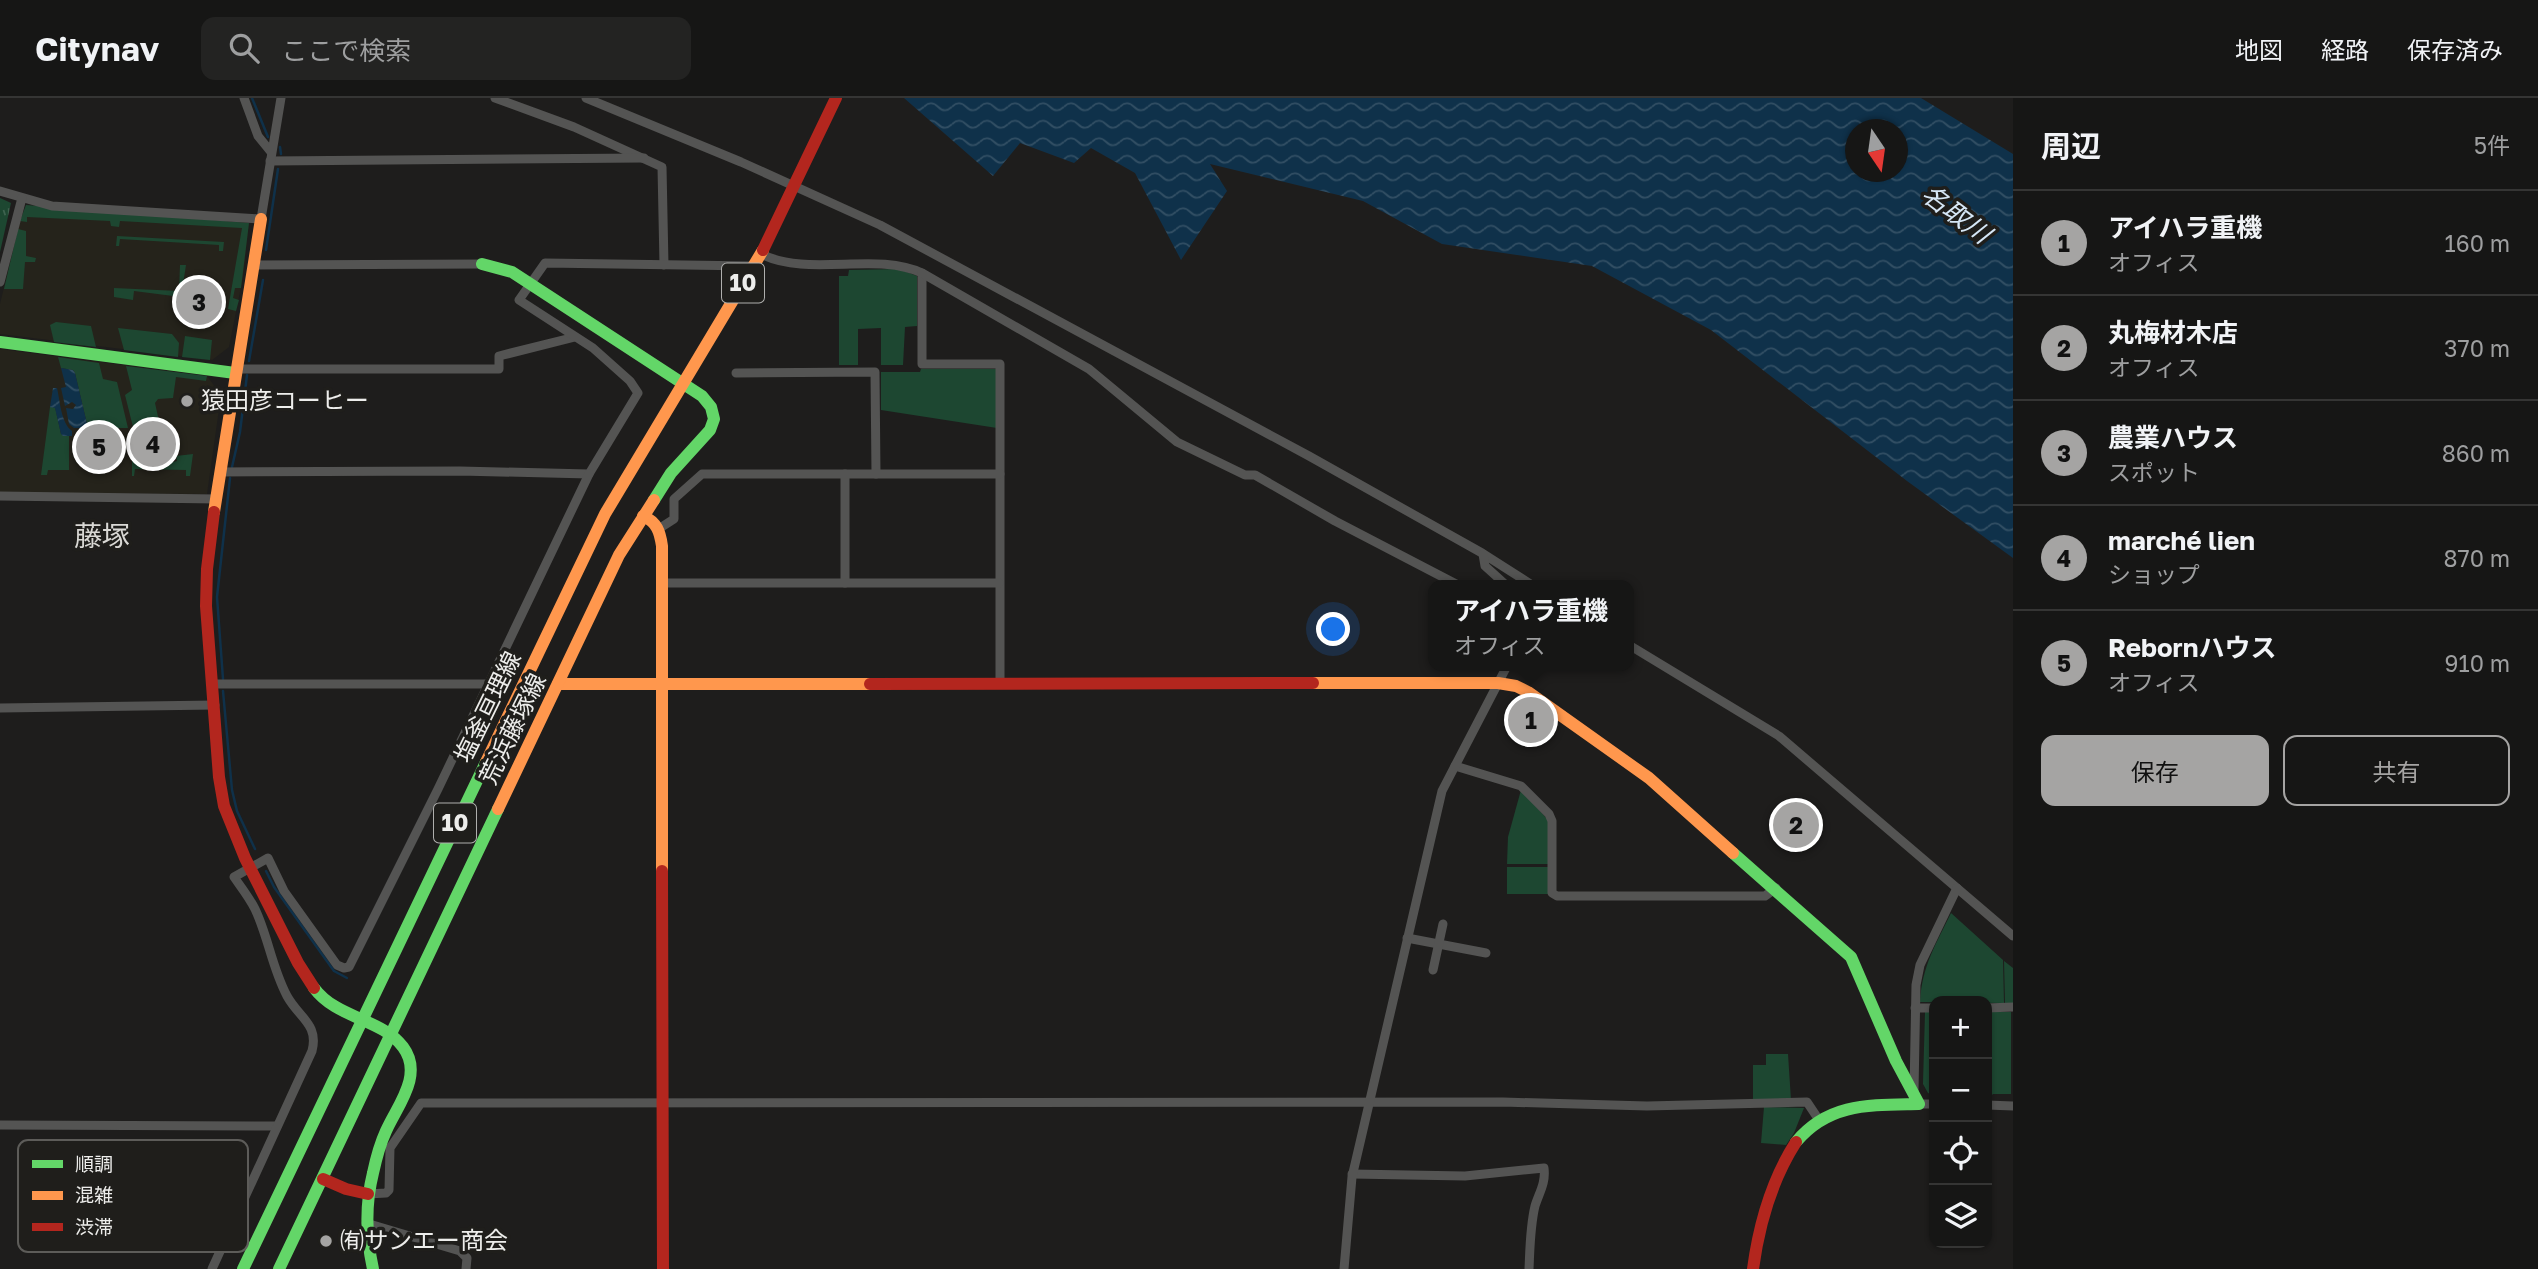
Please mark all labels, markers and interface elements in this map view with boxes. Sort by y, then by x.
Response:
search box [201,17,691,80]
text: Citynav [35,29,159,68]
icon: search [225,29,263,67]
text: ここで検索 [281,35,411,66]
text: 地図 [2235,35,2283,64]
text: 経路 [2321,35,2369,64]
text: 保存済み [2407,35,2503,64]
north arrow [1845,119,1908,182]
text: 周辺 [2041,128,2101,164]
text: 5件 [2474,131,2510,159]
water label: 名取川 [1916,178,1999,251]
text: アイハラ重機 [2108,212,2262,243]
text: 1 [2058,229,2070,257]
text: 160 m [2445,229,2510,257]
text: オフィス [2108,248,2200,276]
road number: 10 [722,264,764,302]
pin: 3 [176,276,222,328]
text: 丸梅材木店 [2108,317,2238,348]
text: 2 [2057,334,2071,362]
text: 370 m [2444,334,2510,362]
text: オフィス [2108,353,2200,381]
place label: 猿田彦コーヒー [201,385,369,414]
marker: 猿田彦コーヒー [179,393,195,409]
pin: 4 [130,418,176,470]
pin: 5 [76,421,122,473]
text: 農業ハウス [2108,422,2238,453]
text: 3 [2057,439,2071,467]
text: 860 m [2442,439,2510,467]
text: スポット [2108,458,2200,486]
district label: 藤塚 [74,519,130,552]
text: marché lien [2108,525,2255,556]
text: 4 [2057,544,2071,572]
text: 870 m [2443,544,2510,572]
text: ショップ [2108,560,2200,588]
popup [1428,580,1634,671]
text: アイハラ重機 [1454,595,1608,626]
your location [1316,612,1350,646]
text: オフィス [1454,631,1545,659]
text: Rebornハウス [2108,632,2276,663]
street label: 塩釜亘理線 [447,646,526,767]
text: 5 [2057,649,2071,677]
text: 910 m [2445,649,2510,677]
street label: 荒浜藤塚線 [472,668,551,789]
text: オフィス [2108,668,2200,696]
pin: 1 [1508,694,1554,746]
button: 保存 [2041,735,2269,806]
button: 共有 [2283,735,2510,806]
pin: 2 [1773,799,1819,851]
road number: 10 [434,804,476,842]
map controls [1929,996,1992,1248]
button: + [1929,996,1992,1059]
button: − [1929,1059,1992,1122]
button: locate [1929,1122,1992,1185]
legend [18,1140,248,1252]
text: 順調 [75,1152,113,1175]
text: 混雑 [75,1183,113,1206]
button: layers [1929,1185,1992,1248]
text: 渋滞 [75,1215,113,1238]
place label: ㈲サンエー商会 [340,1225,508,1254]
marker: ㈲サンエー商会 [318,1233,334,1249]

